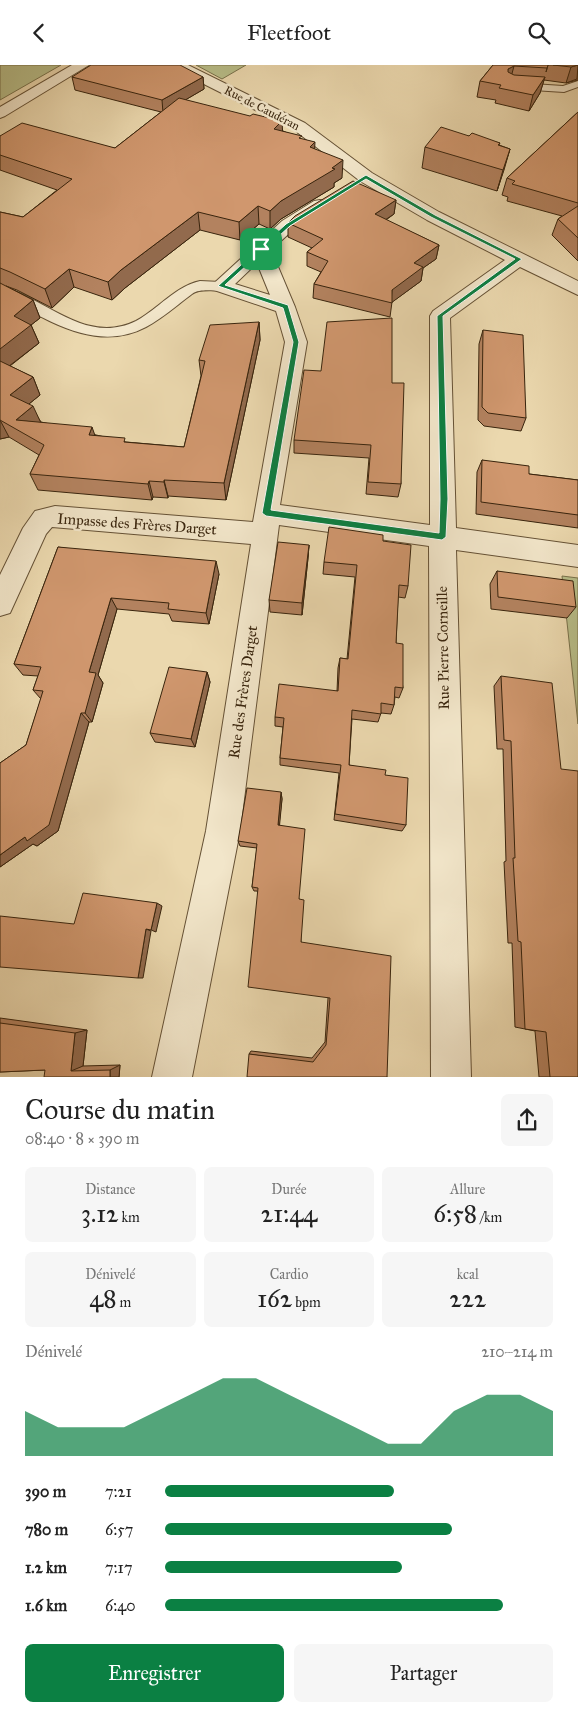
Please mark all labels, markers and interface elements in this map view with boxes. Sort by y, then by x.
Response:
icon: back [25,19,53,47]
text: Fleetfoot [247,19,331,46]
icon: search [525,19,553,47]
street label: Rue de Caudéran [222,83,302,133]
pin [240,228,282,270]
icon: arrive [247,235,275,263]
street label: Impasse des Frères Darget [57,509,218,539]
street label: Rue Pierre Corneille [433,586,453,710]
street label: Rue des Frères Darget [225,624,261,760]
text: Course du matin [25,1092,215,1127]
button: share [501,1094,553,1146]
text: 08:40 · 8 × 390 m [25,1129,139,1148]
text: Distance [85,1181,135,1198]
text: Durée [271,1181,307,1198]
text: Allure [450,1181,485,1198]
text: 3.12 [81,1198,118,1229]
text: 21:44 [261,1198,317,1229]
text: 6:58 [433,1198,477,1229]
text: km [118,1209,140,1226]
text: /km [477,1209,502,1226]
text: Dénivelé [85,1266,135,1283]
text: Cardio [270,1266,308,1283]
text: kcal [457,1266,479,1283]
text: 48 [89,1283,117,1314]
text: 162 [257,1283,292,1314]
text: 222 [449,1283,486,1314]
text: m [117,1294,131,1311]
text: bpm [292,1294,321,1311]
text: Dénivelé [25,1342,82,1361]
text: 210–214 m [481,1342,553,1361]
text: 390 m [25,1482,66,1501]
text: 7:21 [105,1482,132,1501]
text: 780 m [25,1520,68,1539]
text: 6:57 [105,1520,133,1539]
text: 1.2 km [25,1558,67,1577]
text: 7:17 [105,1558,132,1577]
text: 1.6 km [25,1596,67,1615]
text: 6:40 [105,1596,135,1615]
button: Enregistrer [25,1644,284,1702]
button: Partager [294,1644,553,1702]

